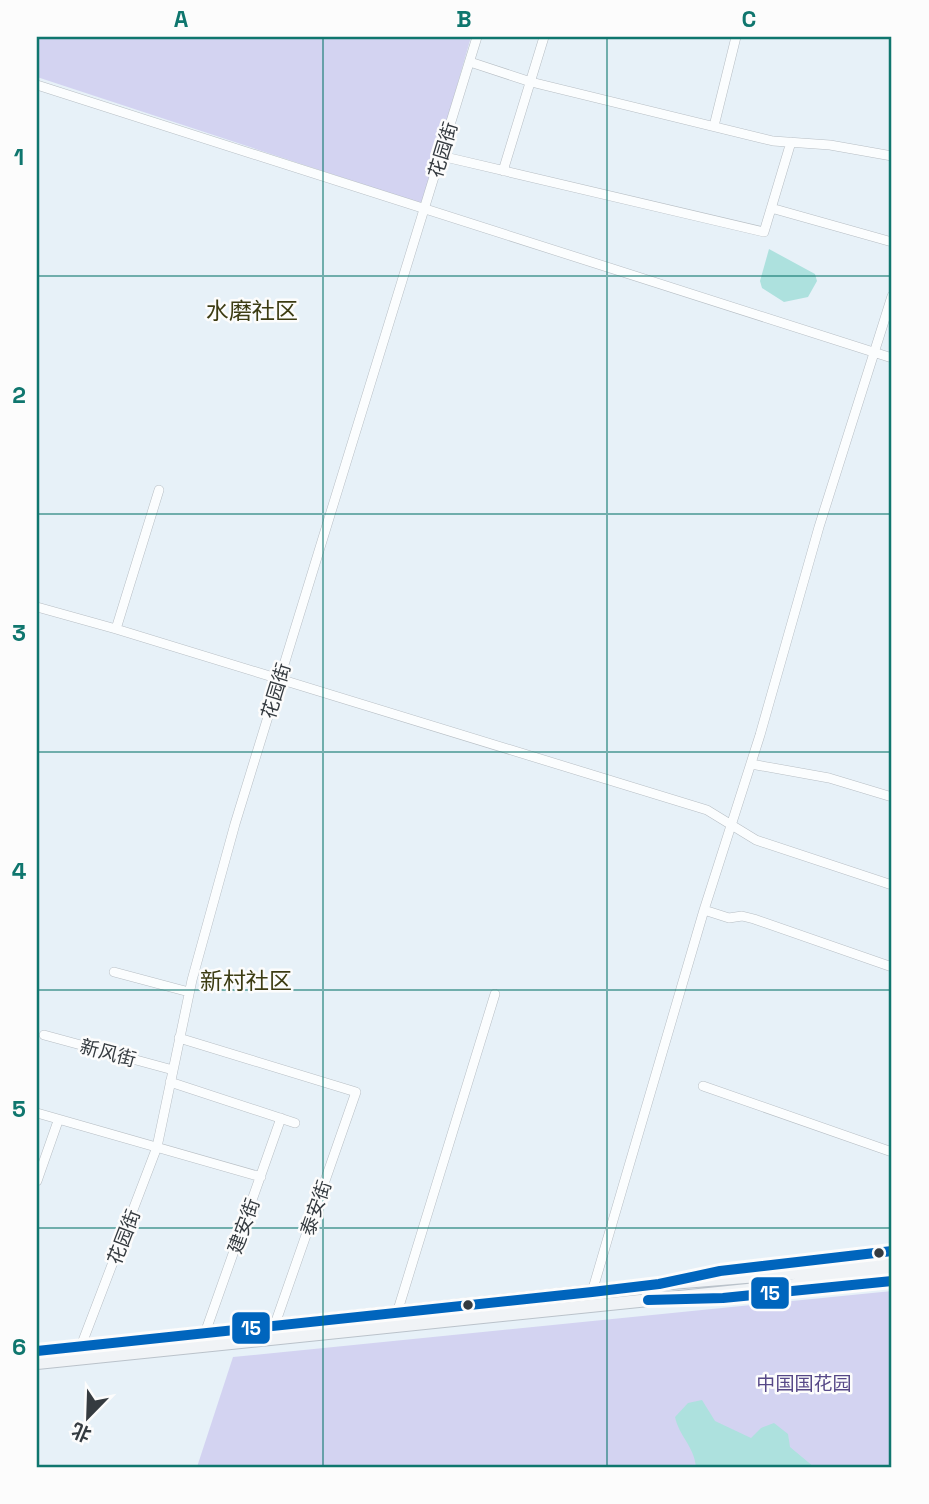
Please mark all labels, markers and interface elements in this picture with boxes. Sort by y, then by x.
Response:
text: A [174,4,189,34]
text: B [456,4,472,34]
text: C [742,4,756,34]
street label: 花园街 [423,119,463,181]
text: 1 [14,142,24,172]
district label: 水磨社区 [206,296,298,326]
text: 2 [12,380,26,410]
text: 3 [12,618,26,648]
street label: 花园街 [256,660,296,722]
text: 4 [12,856,27,886]
district label: 新村社区 [200,966,292,996]
street label: 新风街 [77,1034,139,1072]
text: 5 [12,1094,26,1124]
street label: 泰安街 [295,1177,337,1239]
street label: 建安街 [223,1195,265,1257]
street label: 花园街 [102,1206,146,1268]
unlabelled marker [872,1246,886,1260]
line badge: 15 [750,1276,790,1310]
text: 15 [760,1281,780,1306]
unlabelled marker [461,1298,475,1312]
line badge: 15 [231,1311,271,1345]
text: 15 [241,1316,261,1341]
text: 6 [12,1332,26,1362]
park label: 中国国花园 [756,1371,852,1396]
north arrow [52,1382,122,1452]
text: 北 [68,1417,95,1447]

